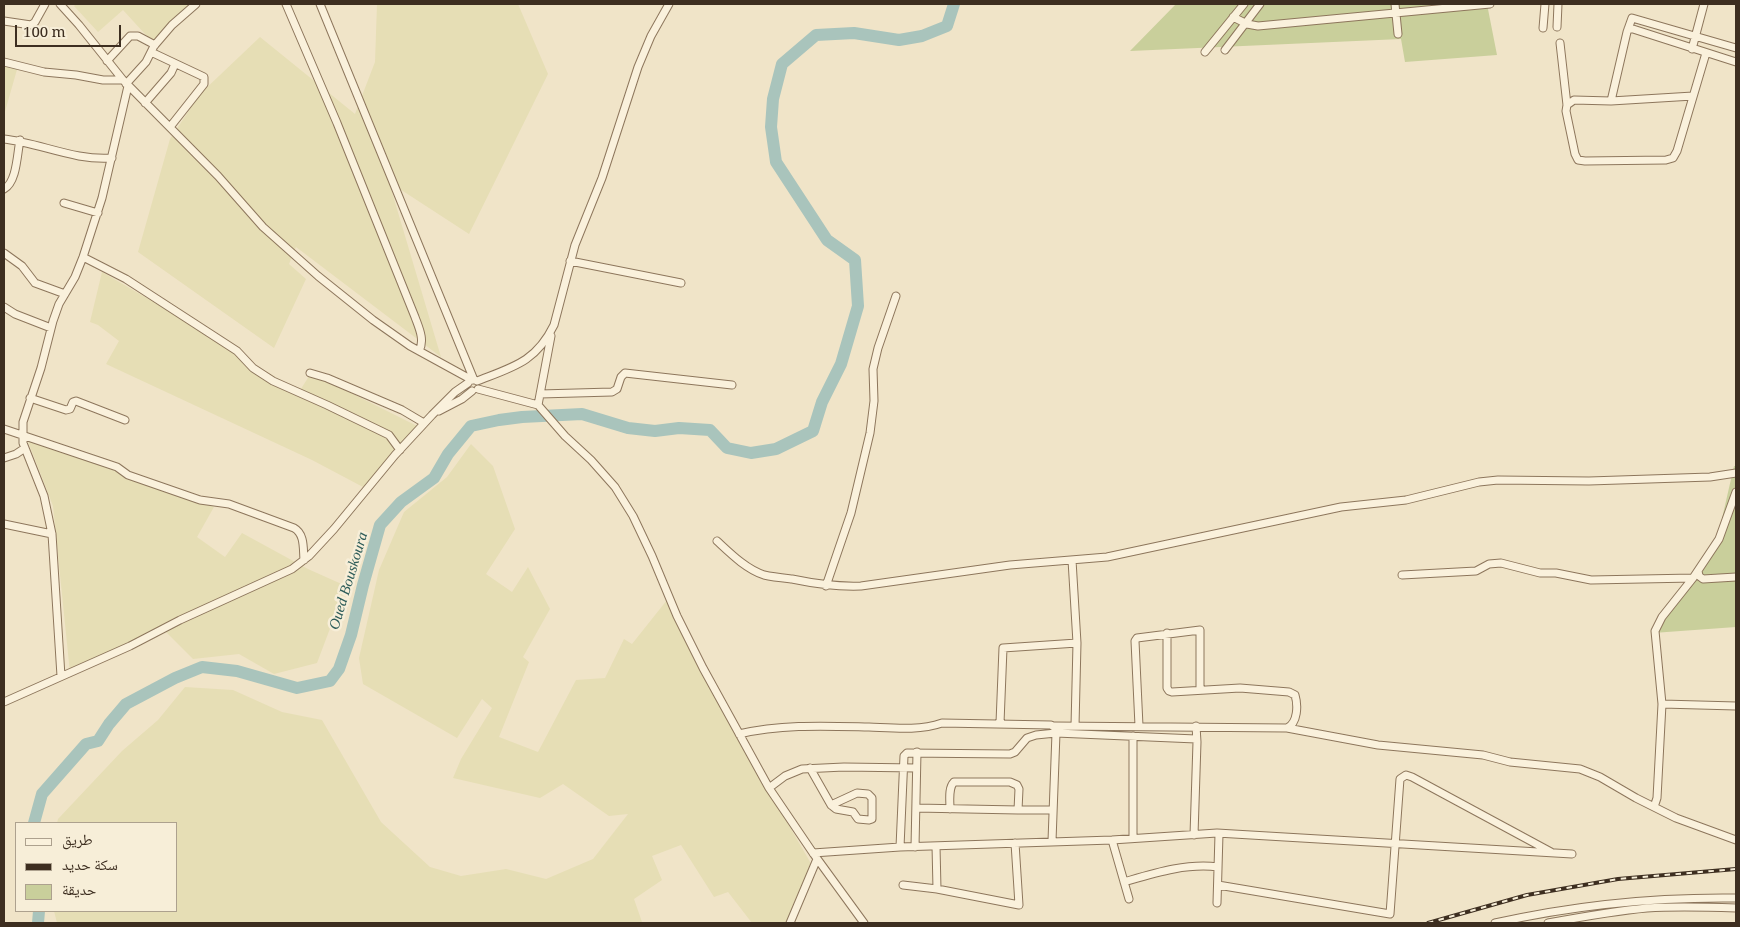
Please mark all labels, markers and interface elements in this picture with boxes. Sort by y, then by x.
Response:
scale bar [18,15,124,47]
text: 100 m [23,21,66,47]
water label: Oued Bouskoura [323,522,375,640]
legend [15,822,178,912]
text: طريق [62,829,93,855]
text: سكة حديد [62,854,118,880]
text: حديقة [62,879,96,905]

